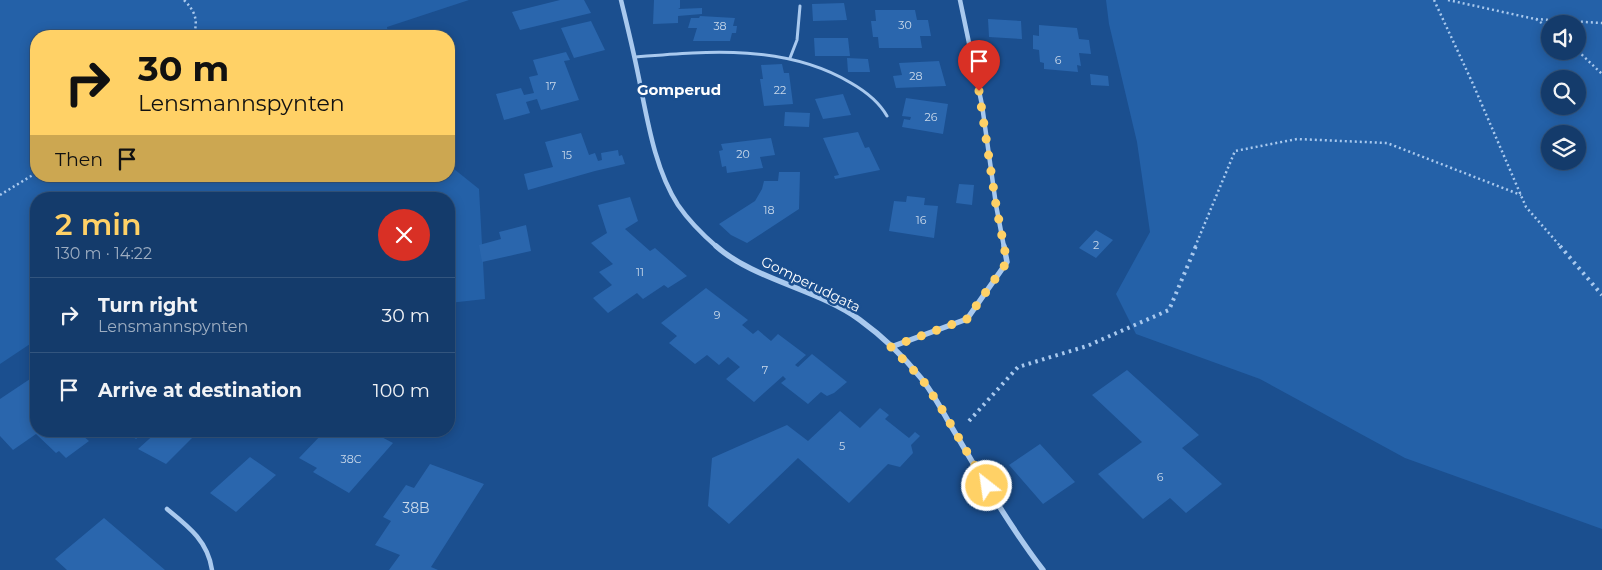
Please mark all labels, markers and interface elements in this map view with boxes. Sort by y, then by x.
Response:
map controls [1541,15,1586,170]
button: sound [1541,15,1586,60]
house number: 30 [898,18,912,32]
house number: 38 [713,19,727,33]
pin [958,40,1000,91]
text: 30 m [138,47,229,90]
icon: arrive [965,47,993,75]
icon: right [55,50,120,115]
house number: 6 [1055,53,1062,67]
house number: 28 [909,69,923,83]
button: search [1541,70,1586,115]
house number: 17 [546,79,556,93]
district label: Gomperud [637,80,721,99]
house number: 22 [774,83,786,97]
text: Lensmannspynten [138,90,345,117]
house number: 26 [925,110,938,124]
button: layers [1541,125,1586,170]
icon: arrive [113,145,141,173]
house number: 20 [736,147,750,161]
text: Then [55,148,103,171]
house number: 15 [562,148,572,162]
house number: 18 [764,203,775,217]
text: 2 min [55,206,142,243]
button: close [378,209,430,261]
house number: 16 [916,213,927,227]
house number: 2 [1093,238,1099,252]
text: 130 m · 14:22 [55,244,152,263]
street label: Gomperudgata [758,252,864,316]
house number: 11 [636,265,644,279]
text: Turn right [98,294,198,317]
icon: right [55,301,83,329]
text: 30 m [382,304,430,327]
house number: 9 [714,308,721,322]
text: Lensmannspynten [98,317,248,336]
house number: 7 [762,363,768,377]
icon: arrive [55,376,83,404]
text: Arrive at destination [98,379,302,402]
text: 100 m [373,379,430,402]
house number: 5 [839,439,845,453]
house number: 38C [340,452,362,466]
position arrow [960,459,1012,511]
house number: 6 [1157,470,1164,484]
house number: 38B [402,499,430,517]

